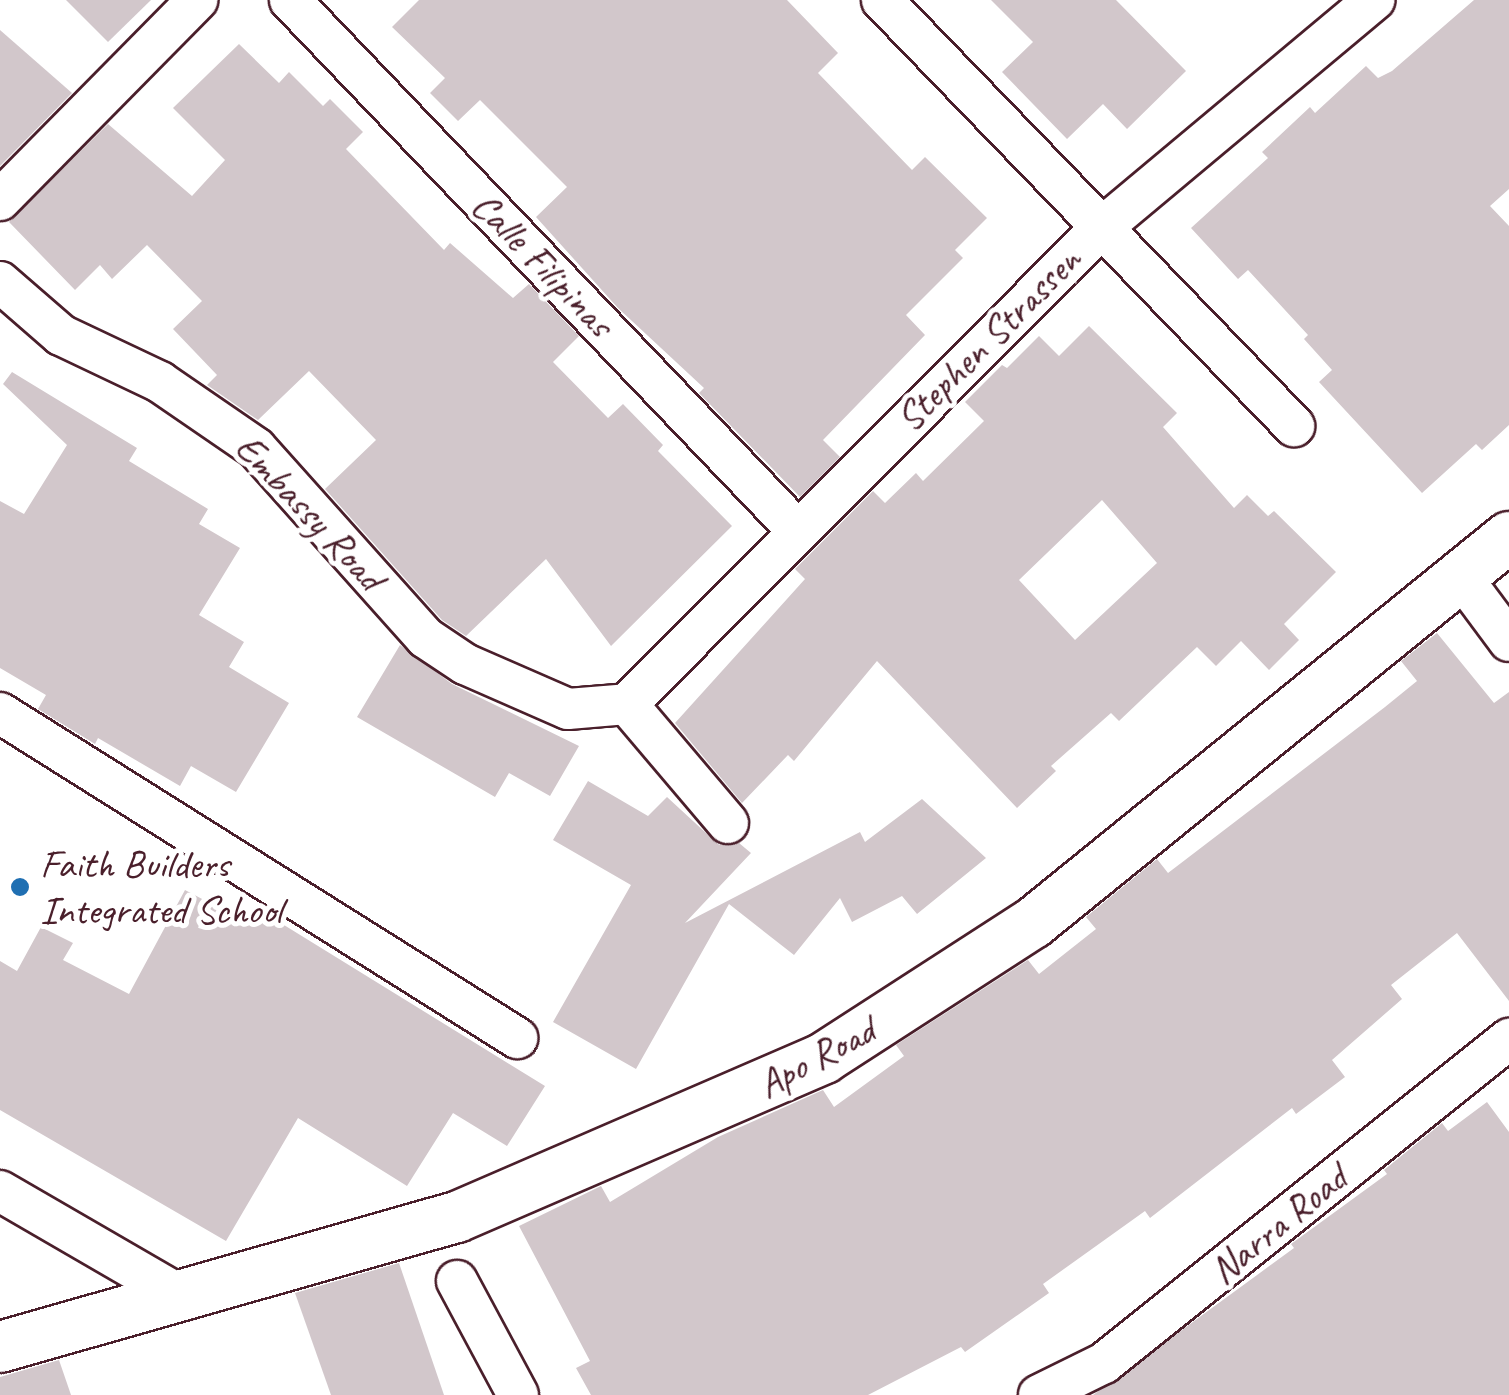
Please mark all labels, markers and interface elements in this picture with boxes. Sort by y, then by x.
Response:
street label: Calle Filipinas [462,181,624,347]
street label: Stephen Strassen [885,236,1091,442]
street label: Embassy Road [226,424,394,600]
place label: Faith Builders Integrated School [40,840,282,934]
marker: Faith Builders Integrated School [9,876,31,898]
street label: Apo Road [749,1006,883,1108]
street label: Narra Road [1200,1154,1356,1294]

